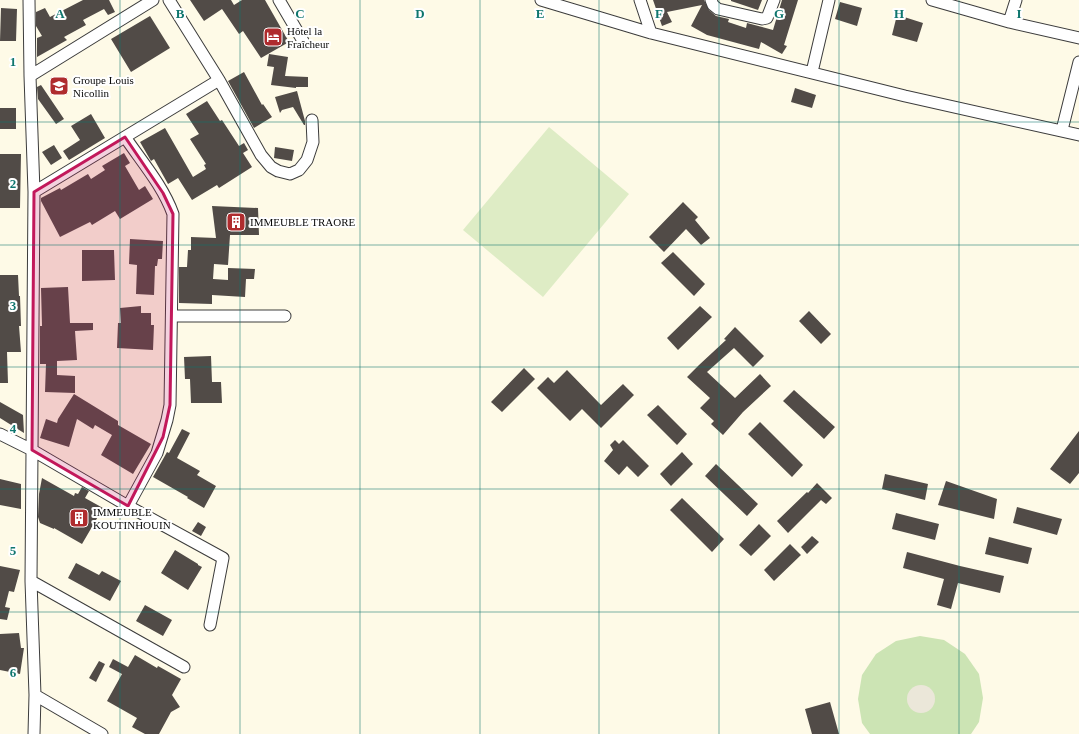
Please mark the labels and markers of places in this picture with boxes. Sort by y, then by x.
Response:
place label: Hôtel la Fraîcheur [287,25,329,50]
hotel icon: Hôtel la Fraîcheur [262,26,284,48]
place label: Groupe Louis Nicollin [73,74,134,99]
school or university icon: Groupe Louis Nicollin [48,75,70,97]
building icon: IMMEUBLE TRAORE [225,211,247,233]
place label: IMMEUBLE TRAORE [250,216,355,228]
place label: IMMEUBLE KOUTINHOUIN [93,506,171,531]
building icon: IMMEUBLE KOUTINHOUIN [68,507,90,529]

